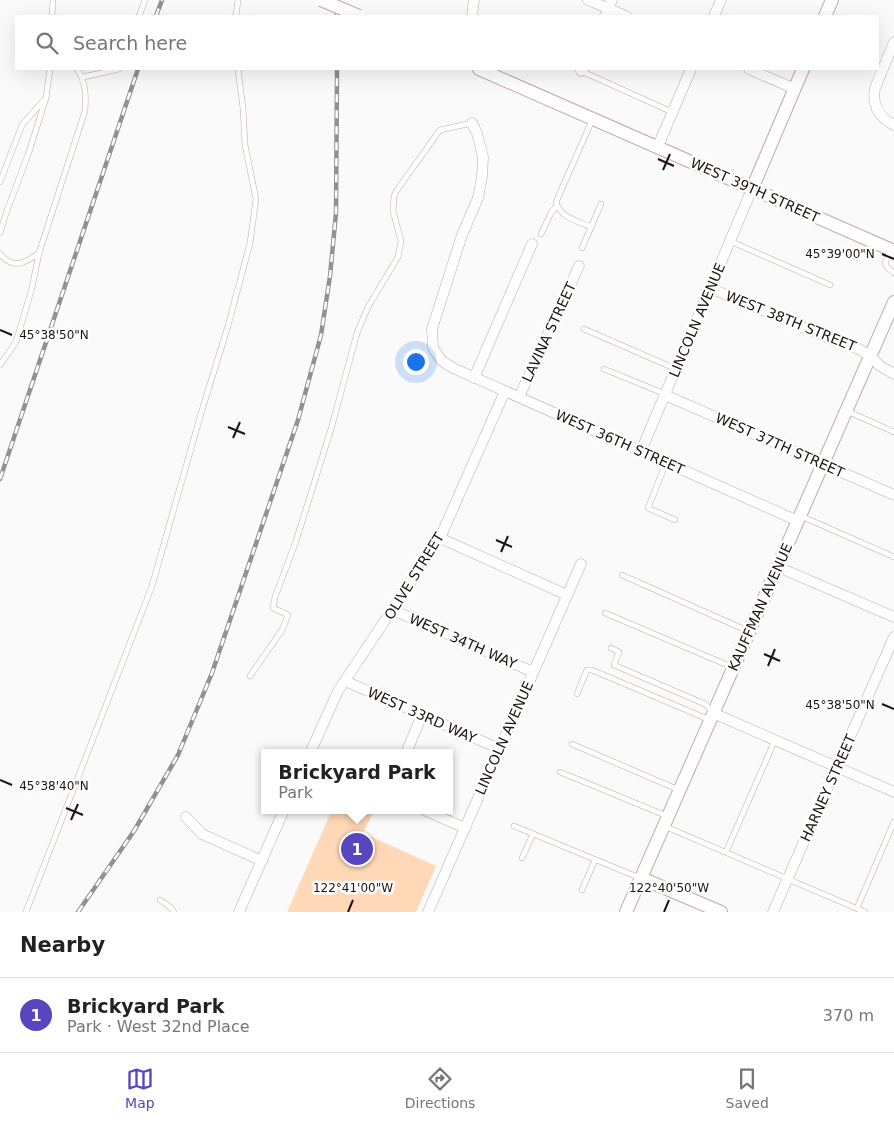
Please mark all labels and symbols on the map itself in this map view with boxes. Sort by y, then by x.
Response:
street label: WEST 39TH STREET [688,154,822,226]
text: 45°39'00"N [805,247,875,261]
street label: LINCOLN AVENUE [666,260,728,380]
street label: LAVINA STREET [519,279,579,385]
street label: WEST 38TH STREET [723,287,859,355]
text: 45°38'50"N [19,328,89,342]
your location [403,349,429,375]
street label: WEST 36TH STREET [553,406,687,478]
street label: WEST 37TH STREET [713,409,847,481]
street label: OLIVE STREET [381,529,447,622]
street label: KAUFFMAN AVENUE [725,541,795,673]
street label: WEST 34TH WAY [407,610,520,672]
street label: LINCOLN AVENUE [472,679,536,797]
street label: WEST 33RD WAY [365,684,479,746]
text: 45°38'50"N [805,698,875,712]
street label: HARNEY STREET [797,732,859,844]
text: 45°38'40"N [19,779,89,793]
pin: 1 [341,830,373,868]
text: 122°41'00"W [313,881,393,895]
text: 122°40'50"W [629,881,709,895]

